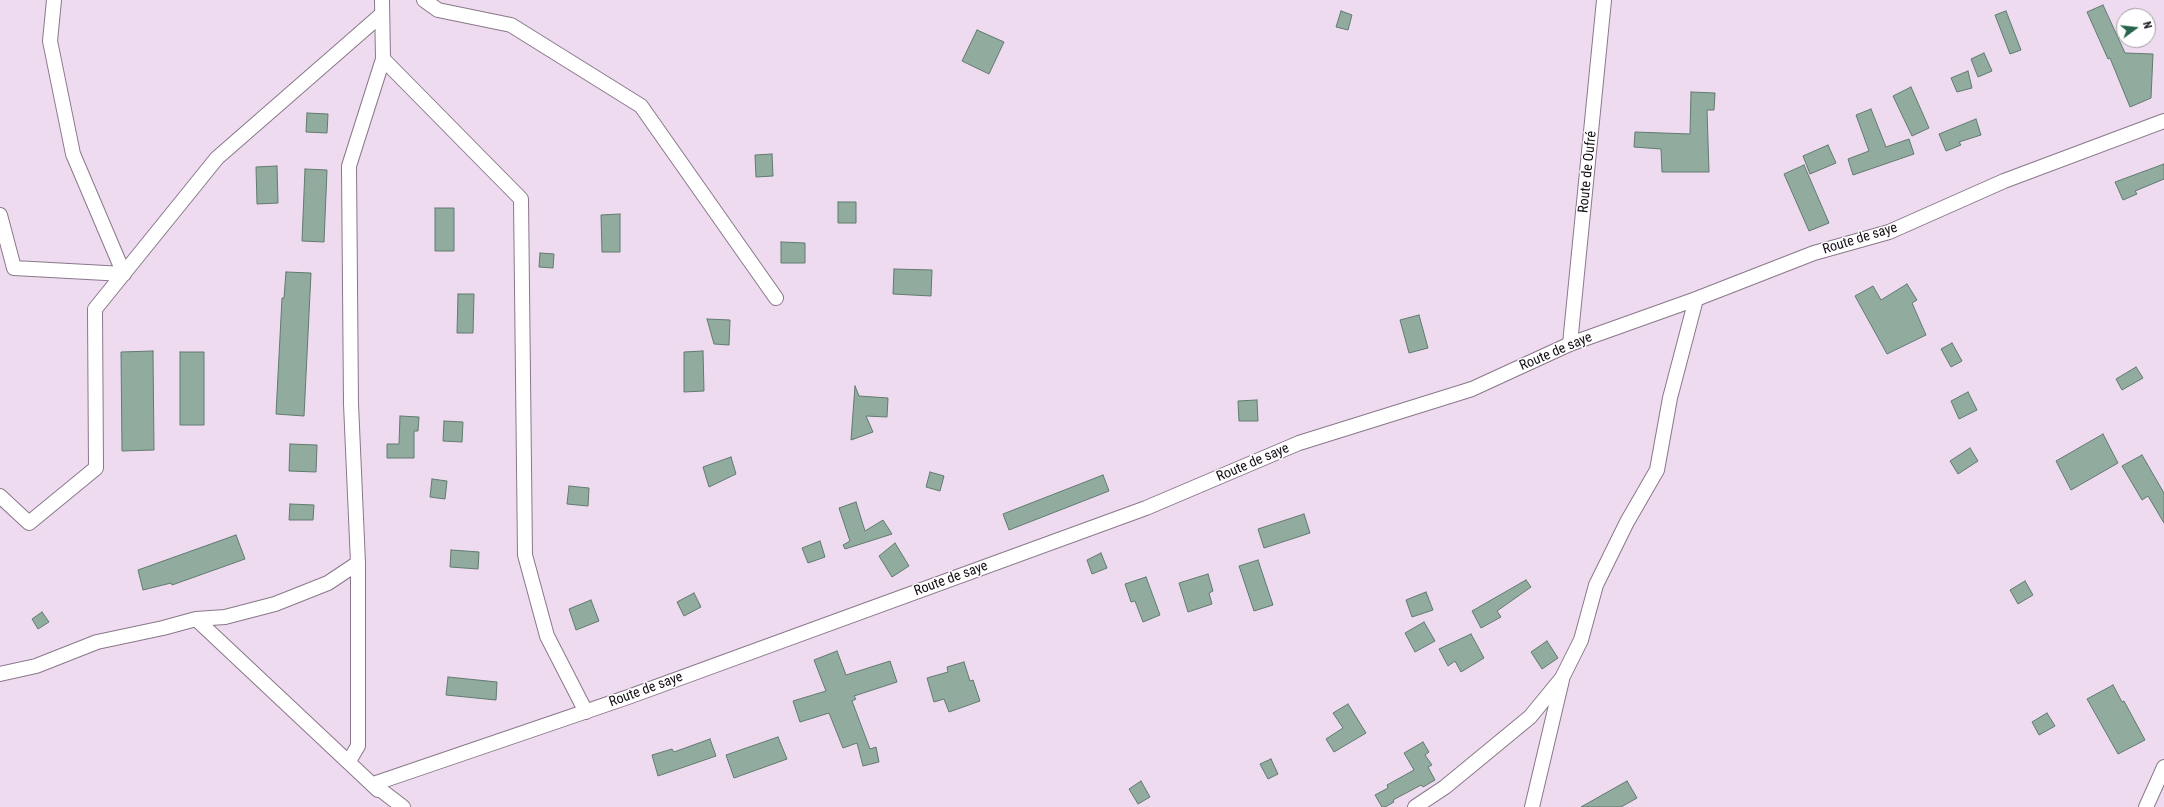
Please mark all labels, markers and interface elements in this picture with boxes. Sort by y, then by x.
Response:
north arrow [2116,8,2156,48]
text: N [2140,20,2154,30]
street label: Route de Oufré [1575,130,1601,214]
street label: Route de saye [1821,220,1899,258]
street label: Route de saye [1517,329,1595,375]
street label: Route de saye [1214,440,1292,486]
street label: Route de saye [912,558,990,600]
street label: Route de saye [607,669,685,711]

